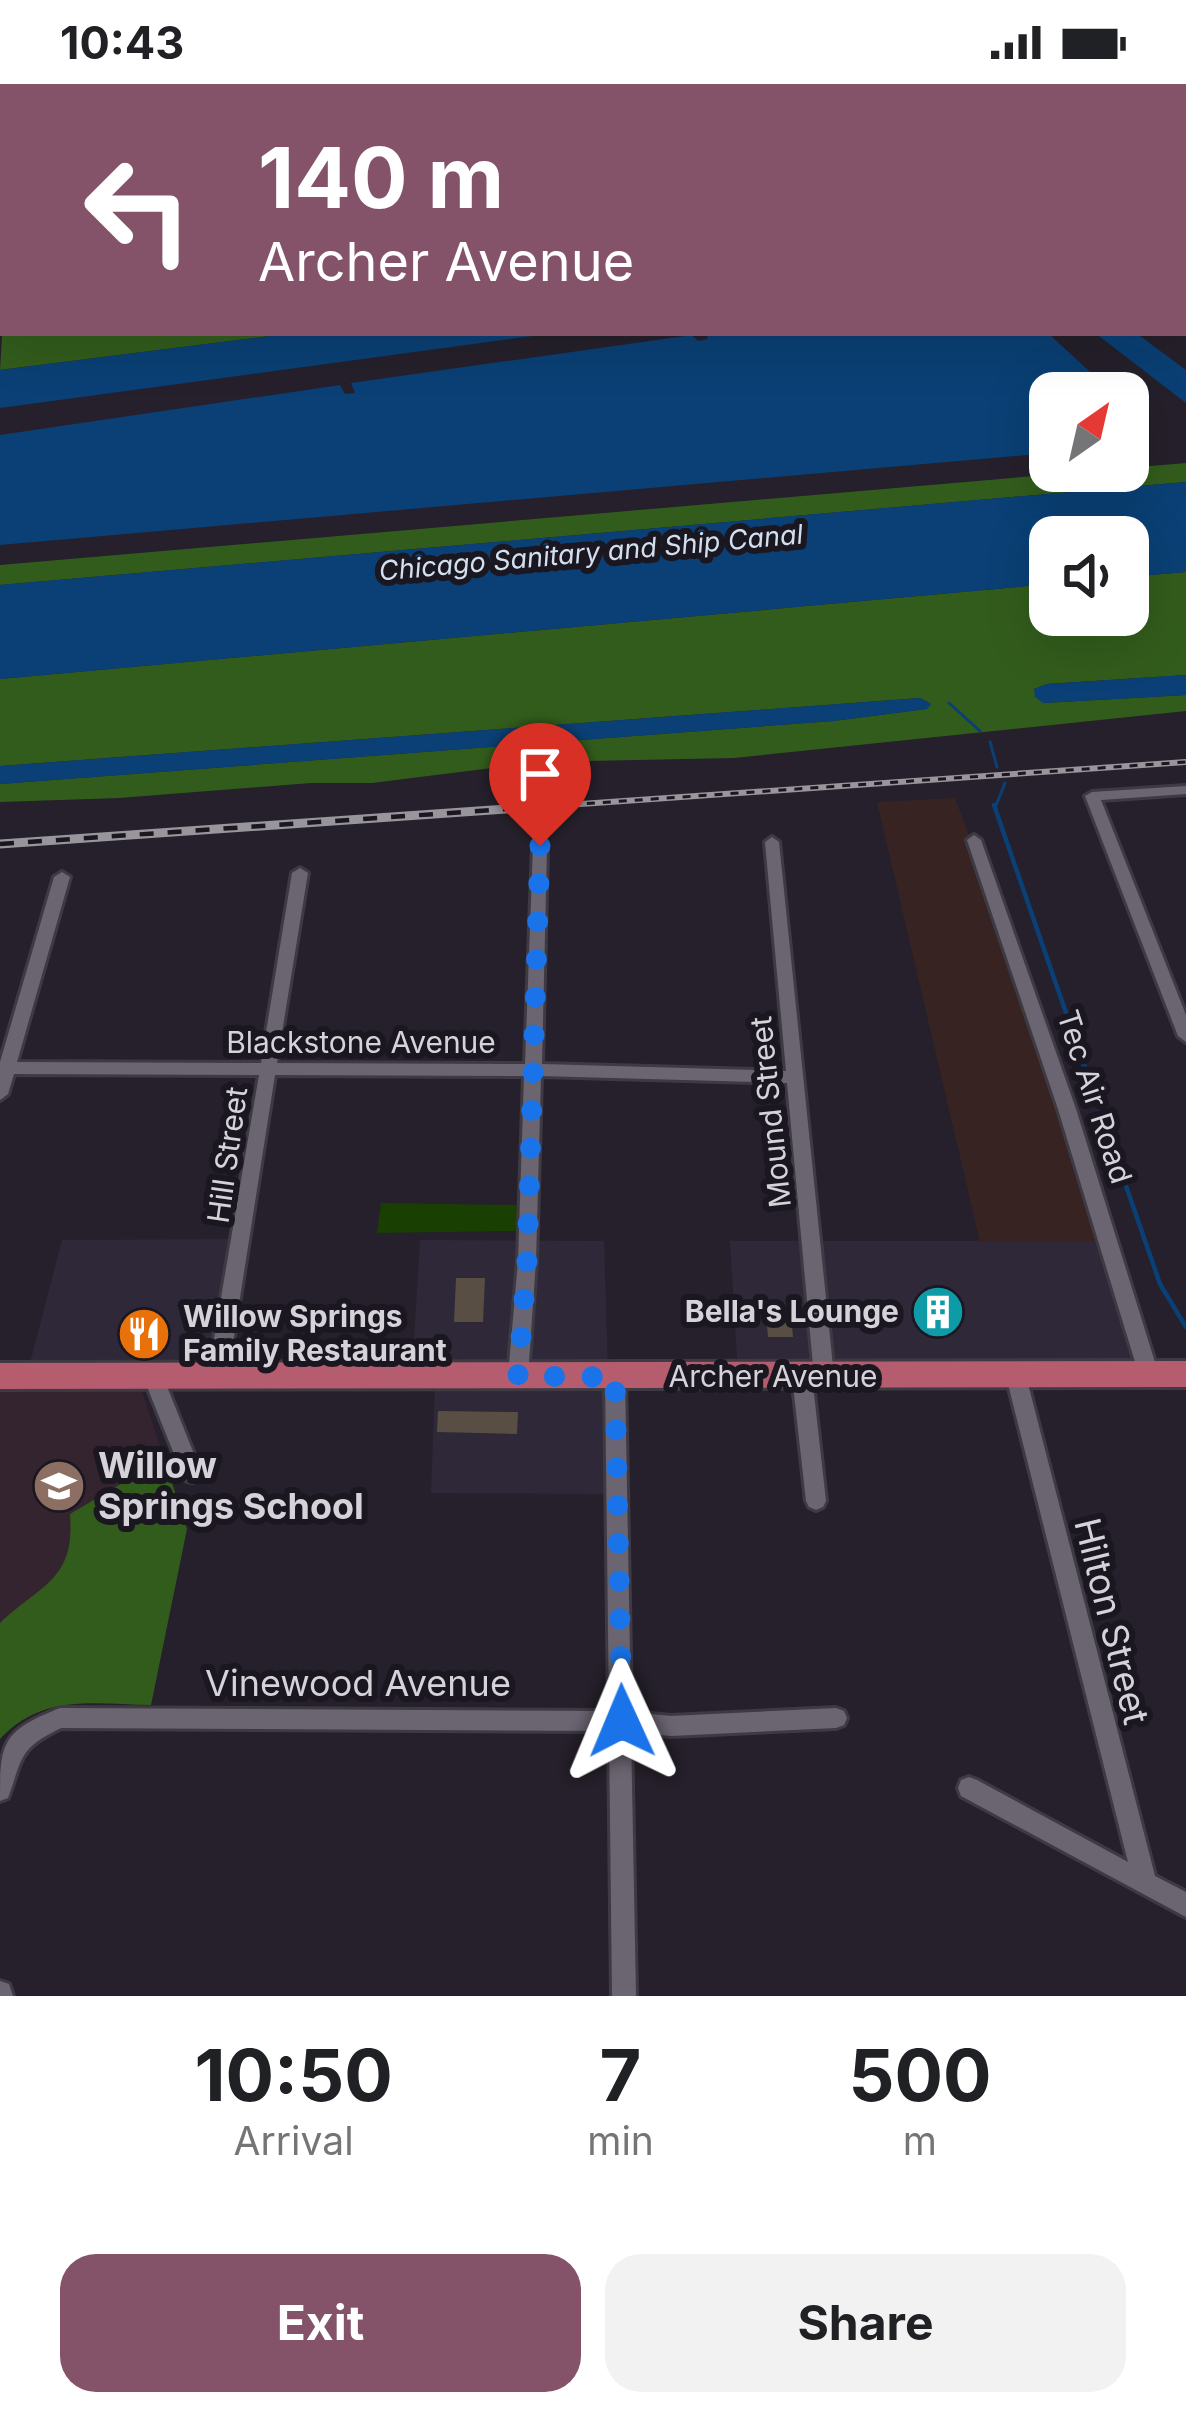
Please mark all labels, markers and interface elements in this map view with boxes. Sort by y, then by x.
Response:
text: 10:43 [60,15,184,70]
text: 140 m [258,127,504,228]
icon: left [60,132,216,288]
text: Archer Avenue [258,229,634,294]
north arrow [1029,372,1149,492]
map controls [1029,372,1149,636]
button: sound [1029,516,1149,636]
water label: Chicago Sanitary and Ship Canal [378,517,805,587]
pin [489,723,591,846]
icon: arrive [507,741,573,807]
street label: Tec Air Road [1050,1005,1140,1188]
street label: Mound Street [742,1015,798,1209]
street label: Blackstone Avenue [226,1024,496,1060]
street label: Hill Street [200,1084,254,1225]
building icon: Bella's Lounge [910,1284,966,1340]
place label: Bella's Lounge [685,1293,899,1329]
place label: Willow Springs Family Restaurant [183,1298,447,1368]
restaurant icon: Willow Springs Family Restaurant [116,1306,172,1362]
street label: Archer Avenue [669,1358,877,1394]
place label: Willow Springs School [98,1443,364,1528]
school or university icon: Willow Springs School [31,1458,87,1514]
street label: Hilton Street [1065,1513,1159,1729]
position arrow [559,1658,685,1784]
street label: Vinewood Avenue [205,1661,511,1705]
text: 10:50 [195,2031,393,2118]
text: 7 [600,2031,641,2118]
text: 500 [848,2031,992,2118]
text: Arrival [234,2117,354,2164]
text: min [587,2117,654,2164]
text: m [903,2117,937,2164]
button: Exit [60,2254,581,2392]
button: Share [605,2254,1126,2392]

